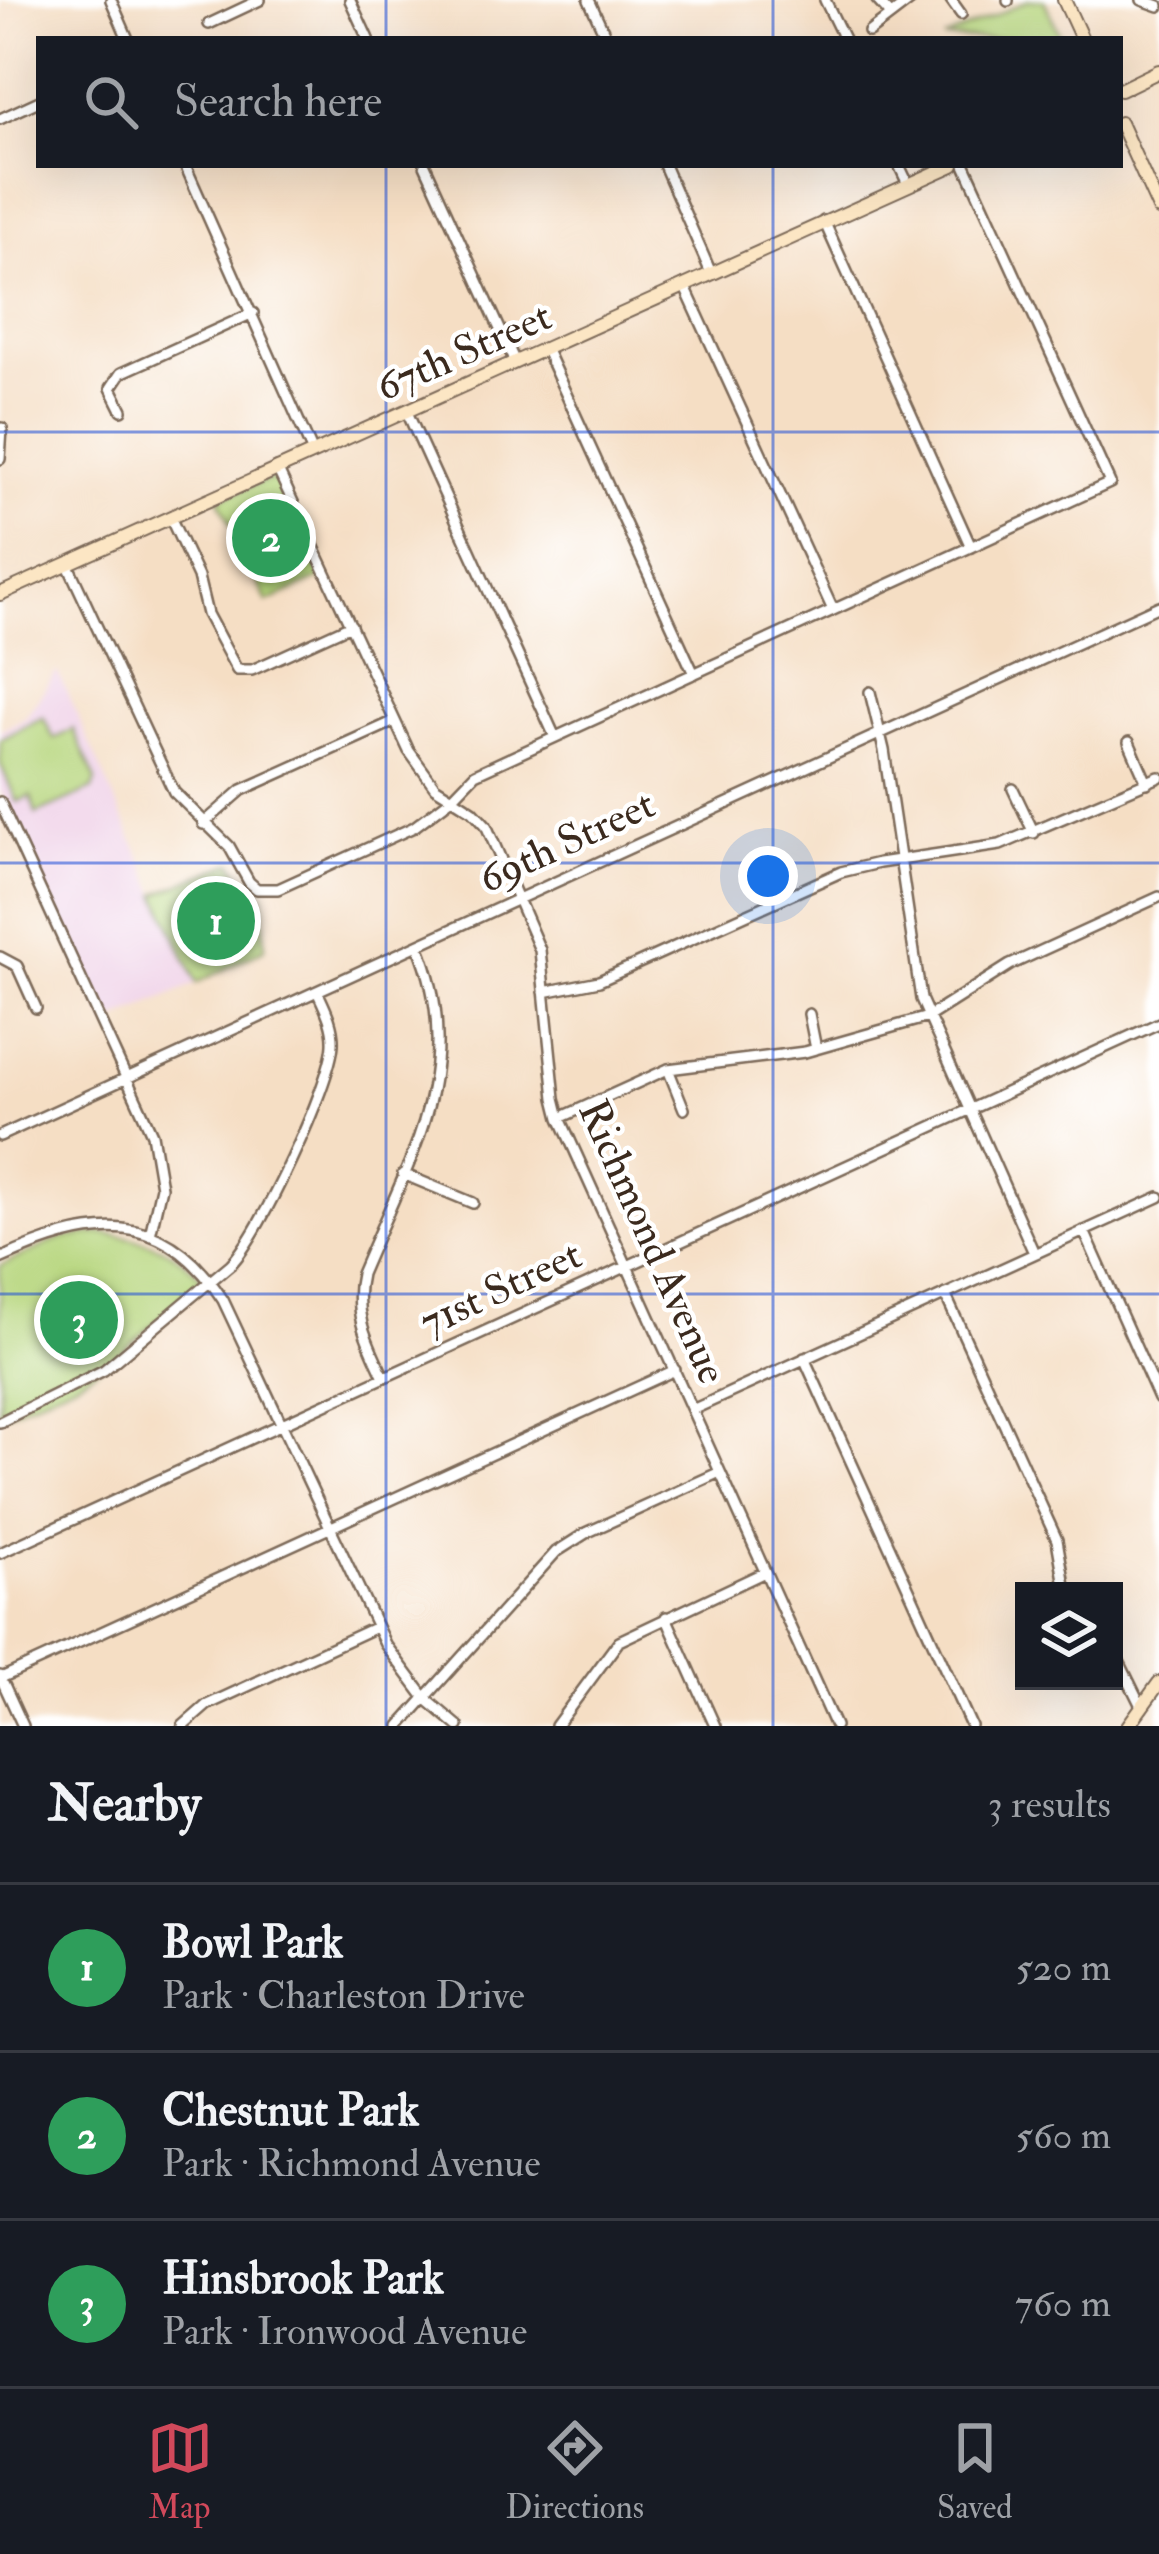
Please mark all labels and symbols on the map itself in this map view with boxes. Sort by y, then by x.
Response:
street label: 67th Street [368,290,559,413]
pin: 2 [232,493,310,583]
street label: 69th Street [470,778,663,905]
your location [738,846,798,906]
pin: 1 [177,876,255,966]
street label: Richmond Avenue [566,1092,738,1392]
street label: 71st Street [412,1229,590,1349]
pin: 3 [40,1275,118,1365]

